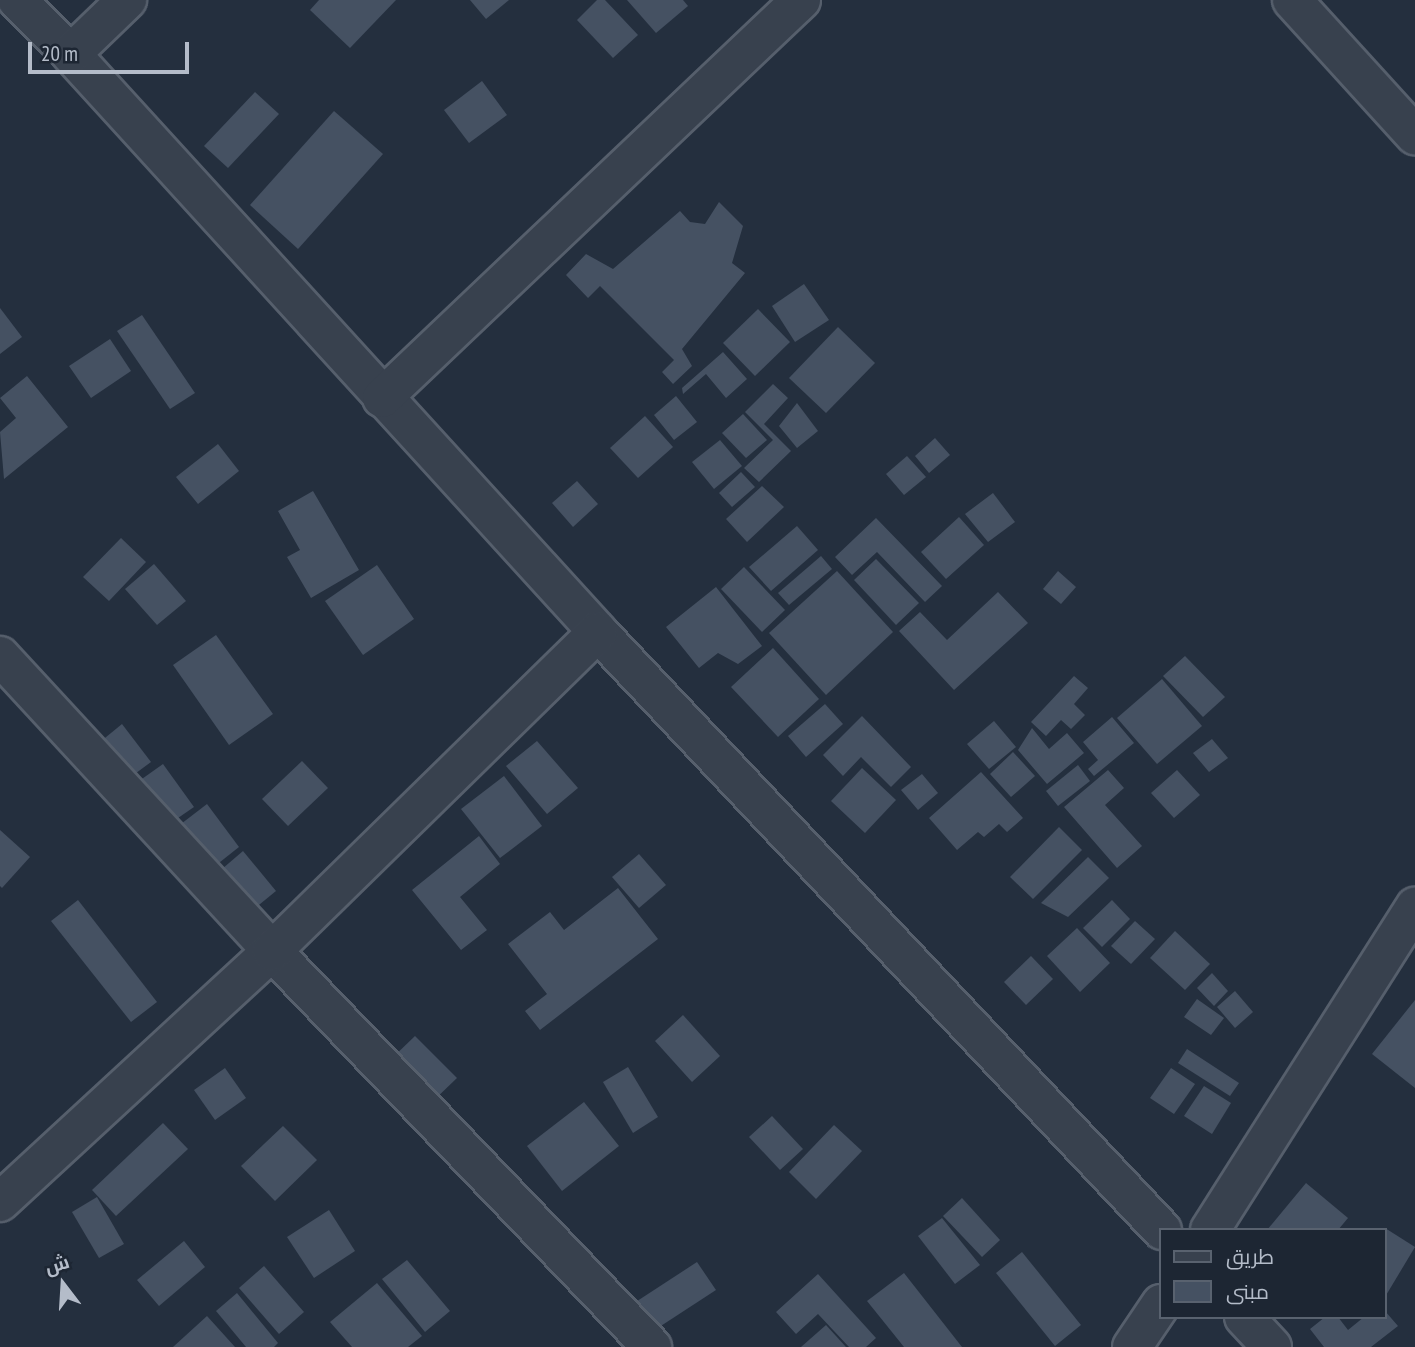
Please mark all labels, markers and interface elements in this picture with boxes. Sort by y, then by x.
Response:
scale bar [32,28,192,72]
text: 20 m [41,40,78,67]
legend [1160,1228,1387,1319]
text: طريق [1226,1243,1274,1270]
north arrow [28,1249,98,1319]
text: ش [42,1249,72,1279]
text: مبنى [1226,1278,1269,1305]

